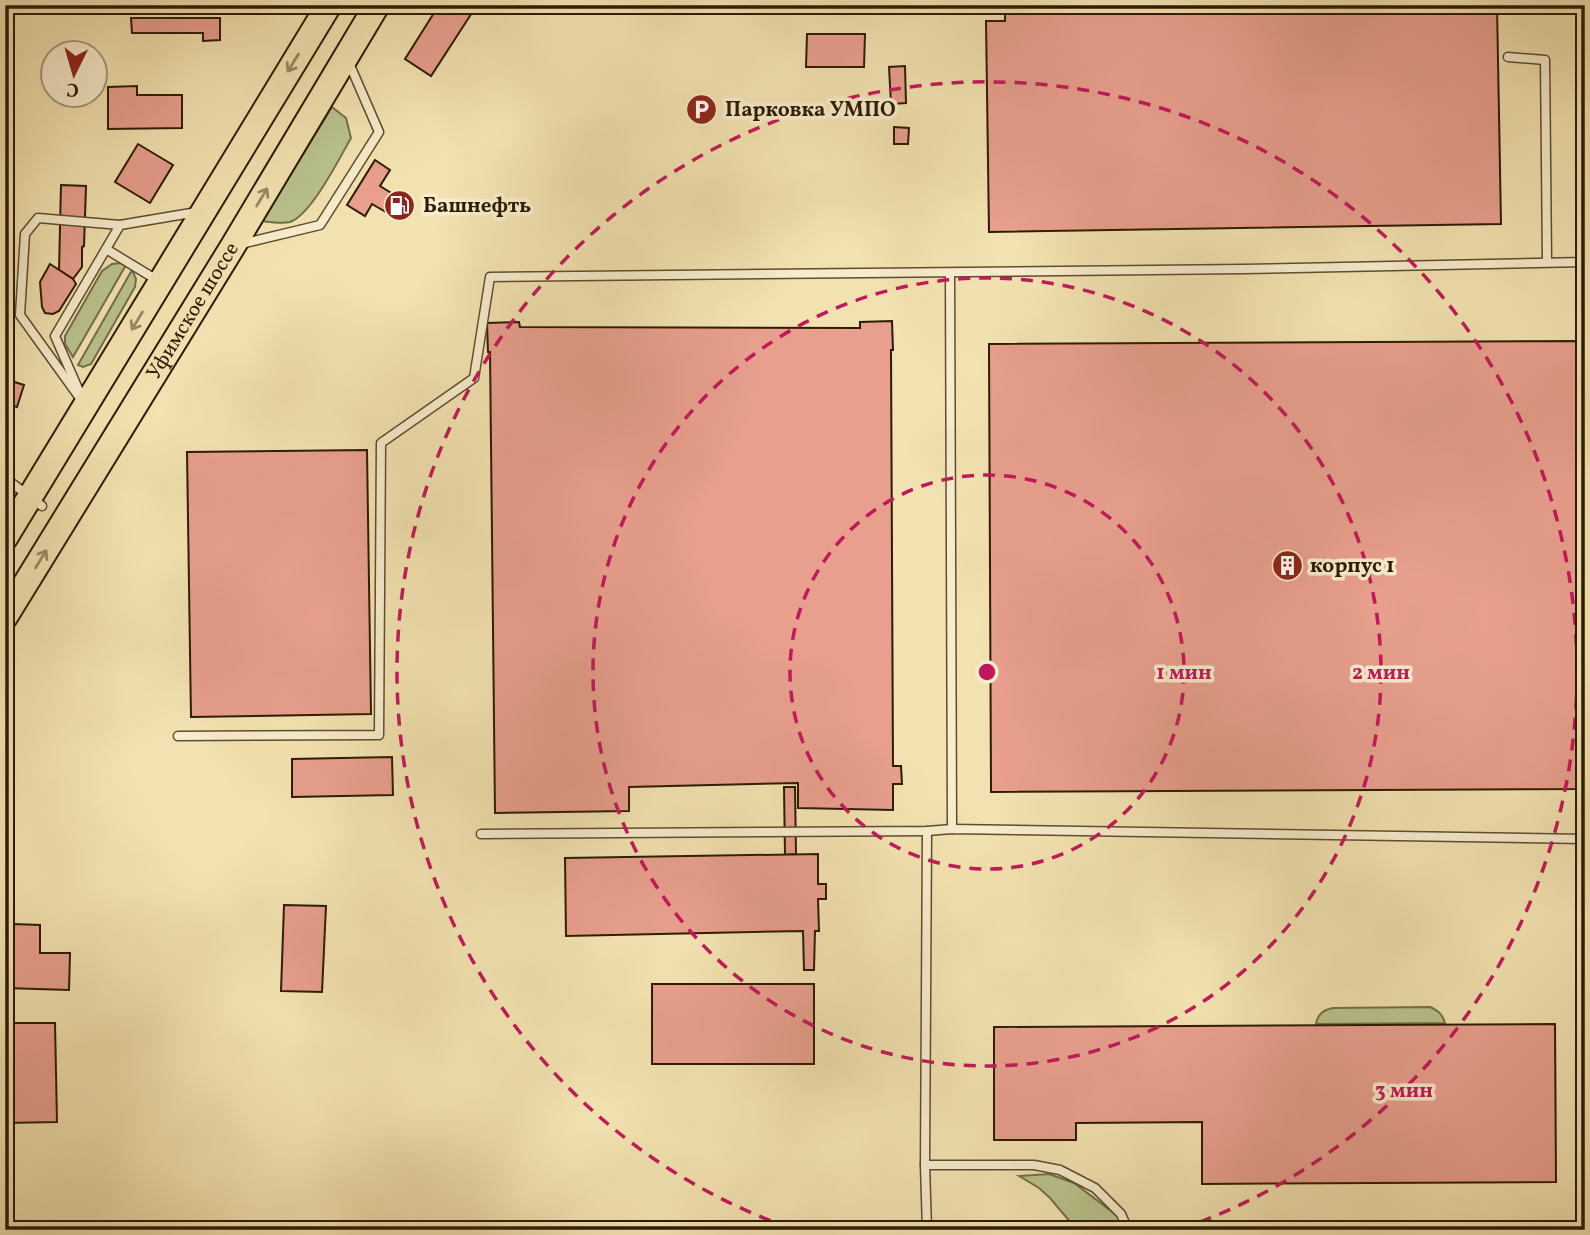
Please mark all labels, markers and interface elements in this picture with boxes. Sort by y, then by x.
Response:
north arrow [38,38,108,108]
one-way arrow [286,53,300,73]
text: С [65,75,80,102]
parking icon: Парковка УМПО [685,93,719,127]
place label: Парковка УМПО [725,96,896,125]
one-way arrow [255,188,269,208]
fuel station icon: Башнефть [383,189,417,223]
place label: Башнефть [423,192,531,221]
street label: Уфимское шоссе [140,237,246,385]
one-way arrow [130,310,144,330]
one-way arrow [34,549,48,569]
building icon: корпус 1 [1270,549,1304,583]
place label: корпус 1 [1310,552,1395,581]
text: 1 мин [1156,659,1212,688]
text: 2 мин [1352,659,1410,688]
centre of rings [975,660,999,684]
text: 3 мин [1375,1077,1433,1106]

